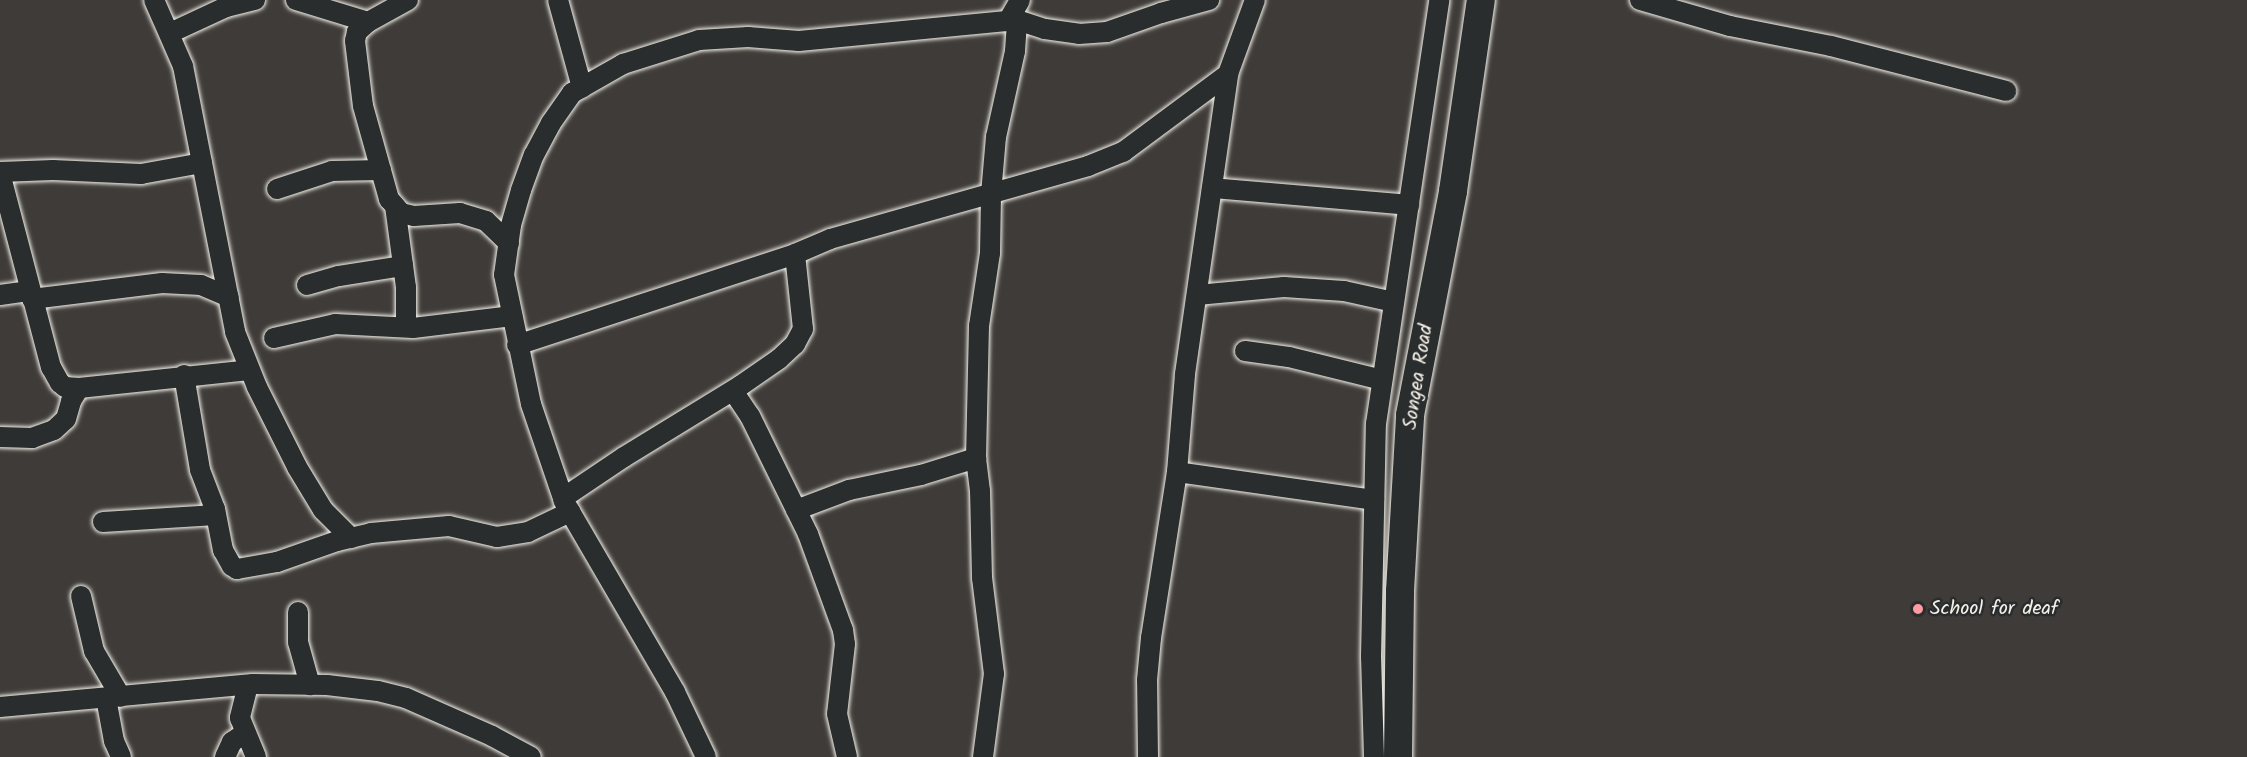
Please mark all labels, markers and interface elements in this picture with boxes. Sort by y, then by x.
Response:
street label: Songea Road [1399,323,1439,431]
place label: School for deaf [1930,597,2058,621]
marker: School for deaf [1911,602,1925,616]

